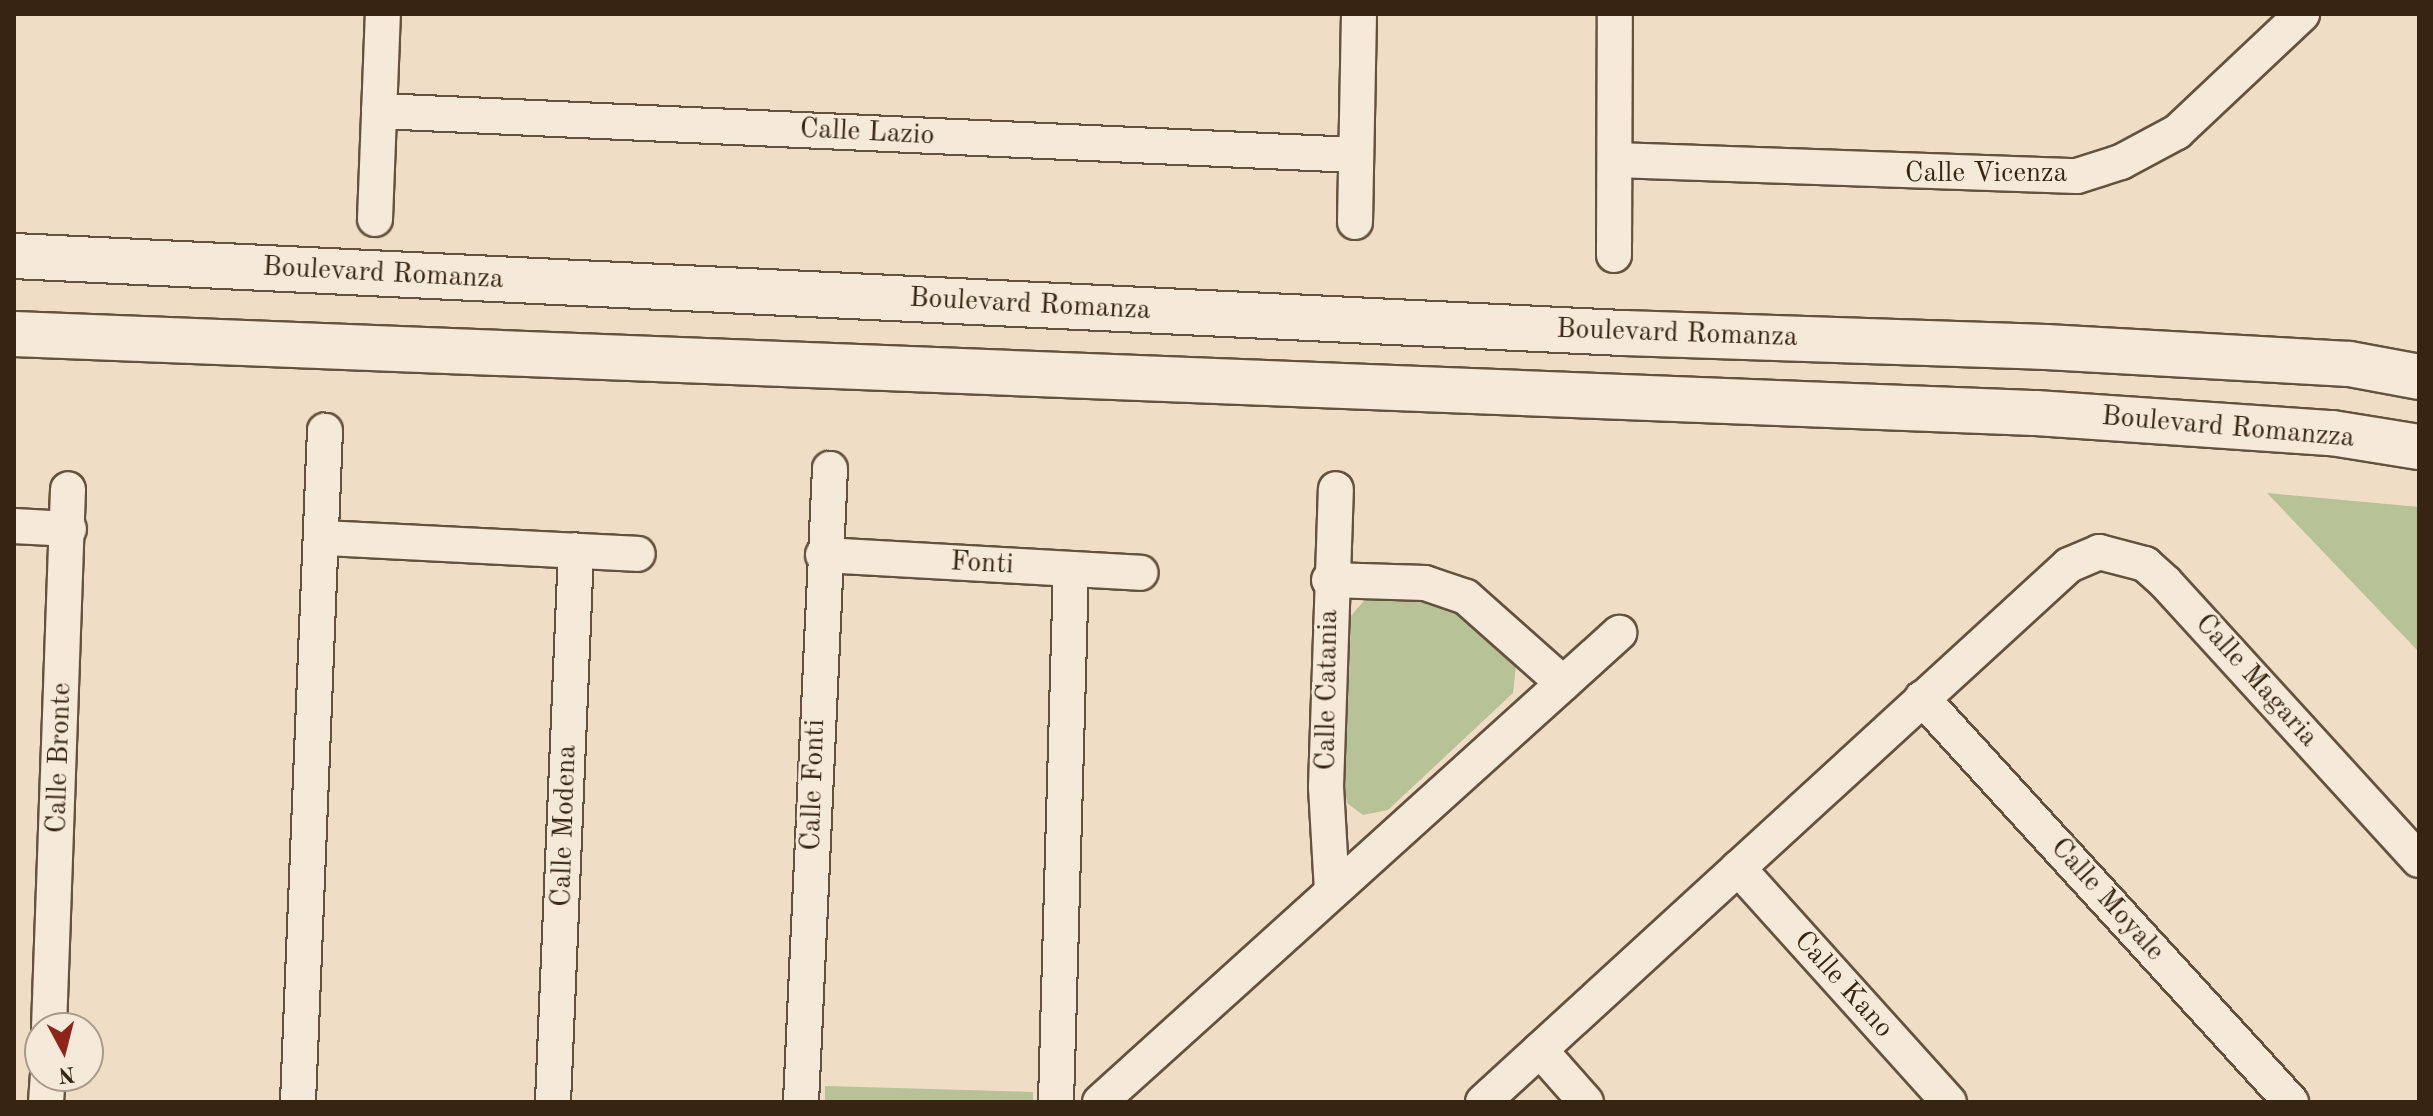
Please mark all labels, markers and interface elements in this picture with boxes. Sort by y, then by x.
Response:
street label: Calle Lazio [799,113,935,153]
street label: Calle Vicenza [1905,157,2067,191]
street label: Boulevard Romanza [261,251,505,297]
street label: Boulevard Romanza [908,282,1152,328]
street label: Boulevard Romanza [1556,313,1798,355]
street label: Boulevard Romanzza [2100,400,2356,456]
street label: Fonti [950,546,1014,582]
street label: Calle Magaria [2187,608,2325,754]
street label: Calle Catania [1310,609,1346,771]
street label: Calle Bronte [41,682,79,834]
street label: Calle Fonti [795,719,833,851]
street label: Calle Modena [545,744,585,908]
street label: Calle Moyale [2043,832,2171,968]
street label: Calle Kano [1786,925,1900,1045]
north arrow [24,1012,104,1092]
text: N [57,1062,76,1086]

